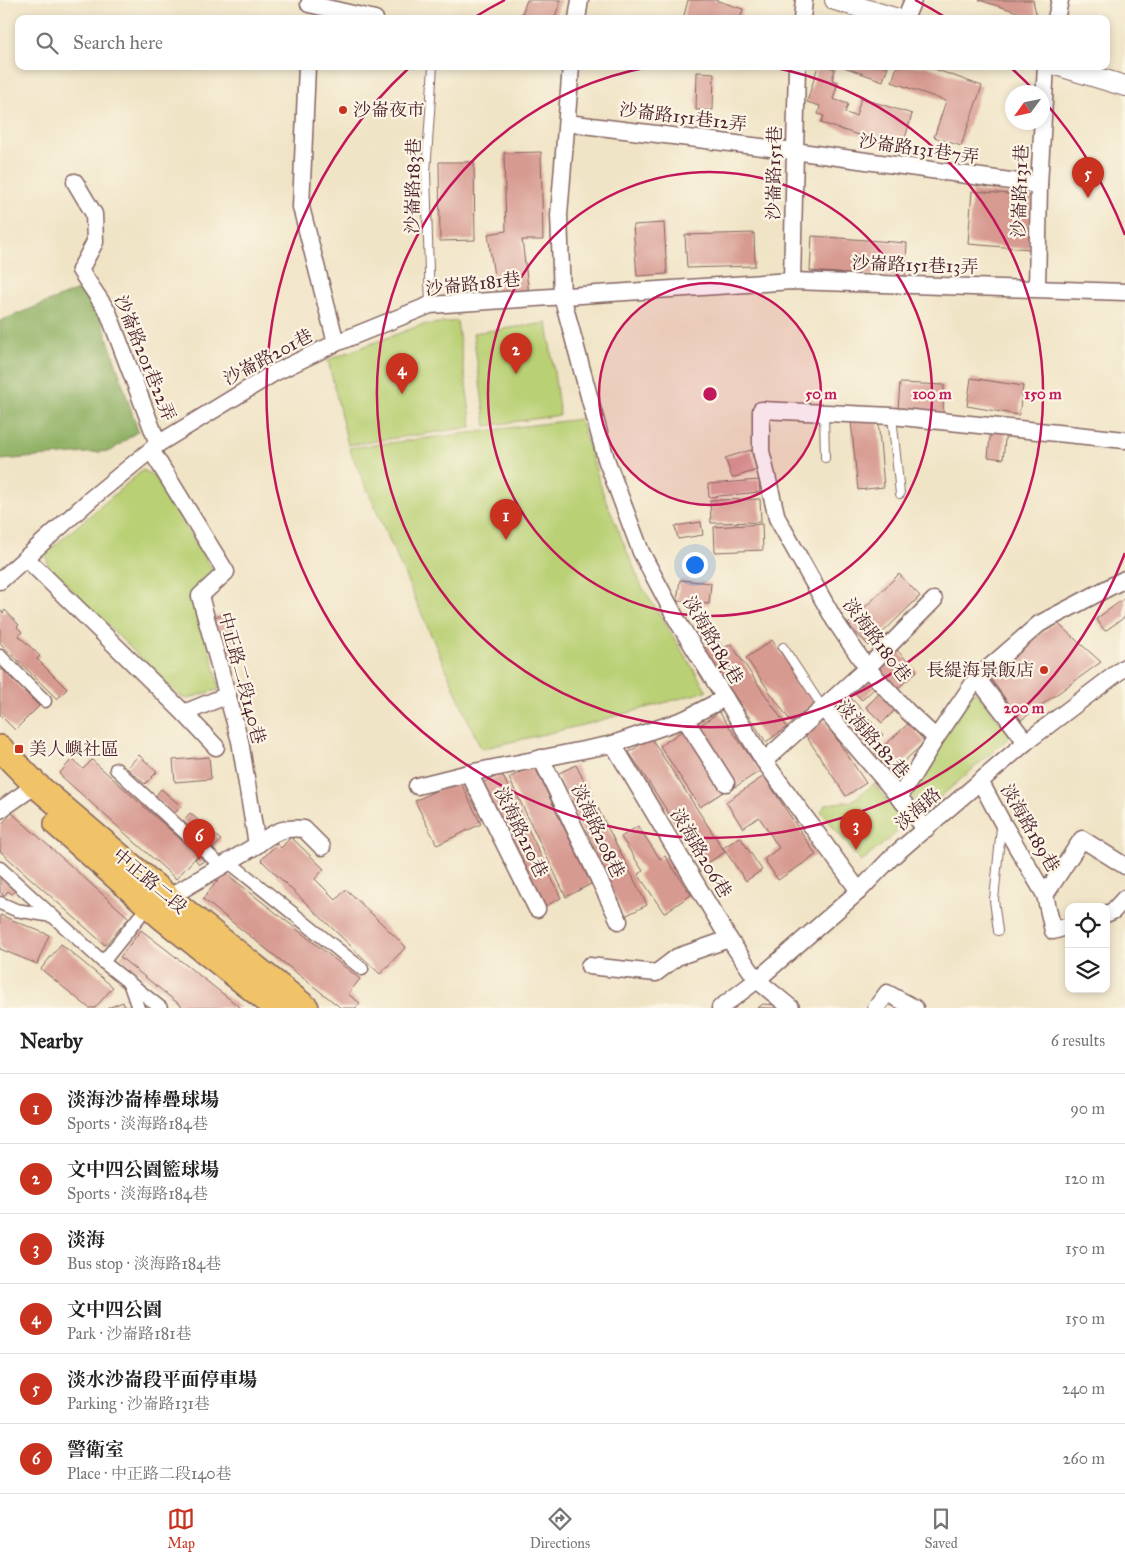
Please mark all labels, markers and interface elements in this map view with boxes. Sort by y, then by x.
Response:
search box [15,15,1110,70]
icon: search [33,29,61,57]
text: Search here [73,31,163,54]
north arrow [1005,85,1050,130]
street label: 沙崙路151巷12弄 [618,98,748,136]
place label: 沙崙夜市 [353,99,425,121]
marker: 沙崙夜市 [337,104,349,116]
street label: 沙崙路151巷 [762,126,786,220]
street label: 沙崙路131巷7弄 [858,130,980,168]
street label: 沙崙路183巷 [401,138,425,234]
street label: 沙崙路131巷 [1007,144,1033,238]
pin: 5 [1072,157,1104,198]
street label: 沙崙路151巷13弄 [851,252,979,278]
street label: 沙崙路181巷 [424,268,522,300]
street label: 沙崙路201巷22弄 [110,292,180,424]
street label: 沙崙路201巷 [219,324,317,390]
pin: 2 [500,333,532,374]
pin: 4 [386,353,418,394]
centre of rings [701,385,719,403]
text: 50 m [805,385,837,403]
text: 100 m [912,385,952,403]
text: 150 m [1024,385,1062,403]
pin: 1 [490,499,522,540]
your location [682,552,708,578]
street label: 淡海路184巷 [678,592,748,688]
street label: 淡海路180巷 [838,594,916,686]
street label: 中正路二段140巷 [214,610,270,746]
place label: 長緹海景飯店 [926,659,1034,681]
marker: 長緹海景飯店 [1038,664,1050,676]
street label: 淡海路182巷 [832,695,914,783]
text: 200 m [1004,699,1045,717]
place label: 美人嶼社區 [29,738,119,760]
marker: 美人嶼社區 [13,743,25,755]
street label: 淡海路189巷 [996,780,1064,876]
street label: 淡海路208巷 [567,781,629,881]
street label: 淡海路210巷 [490,783,552,881]
street label: 淡海路 [890,783,946,835]
street label: 淡海路206巷 [666,804,736,902]
pin: 3 [840,809,872,850]
pin: 6 [183,819,215,860]
street label: 中正路二段 [108,844,192,918]
map controls [1065,903,1110,993]
button: locate [1065,903,1110,948]
button: layers [1065,948,1110,993]
text: Nearby [20,1028,83,1054]
text: 6 results [1051,1031,1105,1050]
text: 淡海沙崙棒疊球場 [67,1088,219,1111]
text: 1 [33,1099,39,1118]
text: 90 m [1070,1099,1105,1118]
text: Sports · 淡海路184巷 [67,1114,208,1133]
text: 文中四公園籃球場 [67,1158,219,1181]
text: 2 [32,1169,40,1188]
text: 120 m [1065,1169,1105,1188]
text: Sports · 淡海路184巷 [67,1184,208,1203]
text: 淡海 [67,1228,105,1251]
text: 3 [33,1239,39,1258]
text: 150 m [1065,1239,1105,1258]
text: Bus stop · 淡海路184巷 [67,1254,221,1273]
text: 文中四公園 [67,1298,162,1321]
text: 4 [32,1309,40,1328]
text: 150 m [1065,1309,1105,1328]
text: Park · 沙崙路181巷 [67,1324,191,1343]
text: 淡水沙崙段平面停車場 [67,1368,257,1391]
text: 5 [32,1379,40,1398]
text: 240 m [1062,1379,1105,1398]
text: Parking · 沙崙路131巷 [67,1394,210,1413]
text: 警衛室 [67,1438,124,1461]
text: 6 [32,1449,40,1468]
text: 260 m [1063,1449,1105,1468]
text: Place · 中正路二段140巷 [67,1464,232,1483]
tab: Map [167,1505,195,1552]
tab: Directions [530,1505,590,1552]
tab: Saved [925,1505,958,1552]

